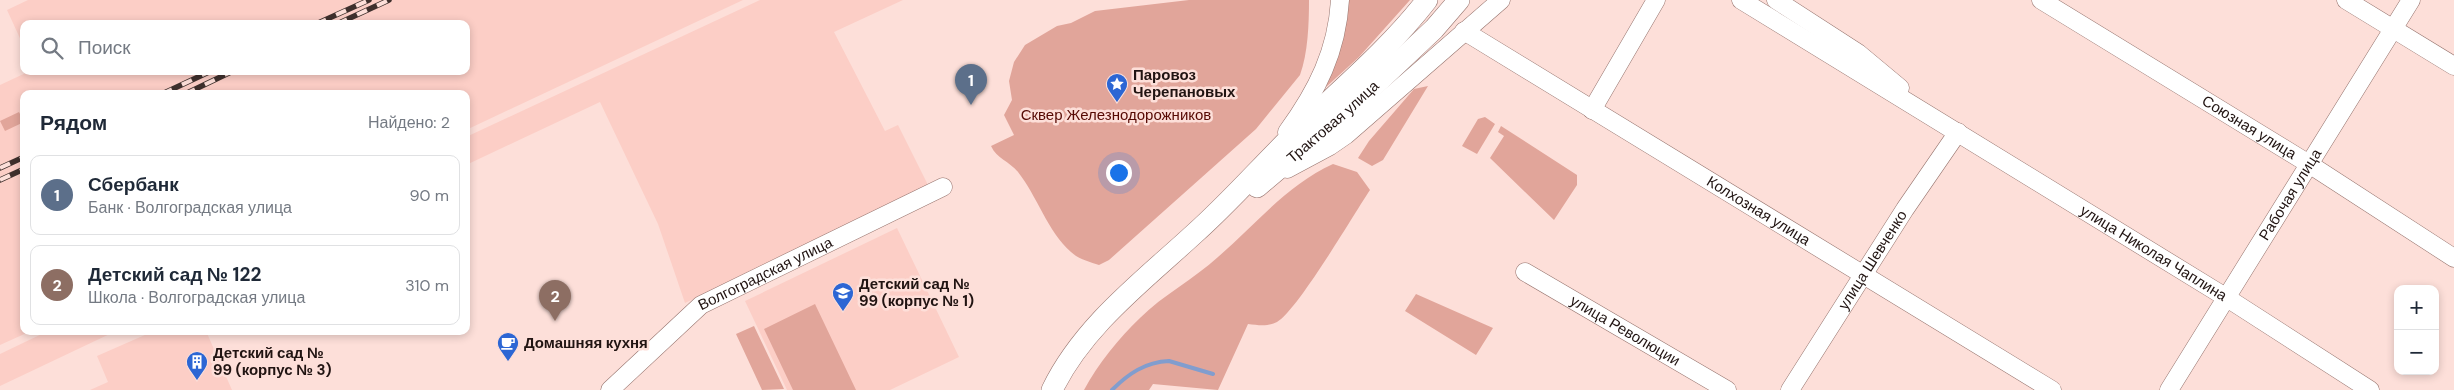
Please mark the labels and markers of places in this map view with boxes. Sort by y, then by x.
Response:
pin: 1 [955,64,987,105]
place label: Паровоз Черепановых [1133,65,1236,102]
place icon: Паровоз Черепановых [1105,72,1129,103]
place label: Детский сад № 99 (корпус № 1) [859,274,974,311]
pin: 2 [539,280,571,321]
school or university icon: Детский сад № 99 (корпус № 1) [831,281,855,312]
cafe icon: Домашняя кухня [496,331,520,362]
place label: Домашняя кухня [524,333,648,353]
place label: Детский сад № 99 (корпус № 3) [213,343,332,380]
building icon: Детский сад № 99 (корпус № 3) [185,350,209,381]

